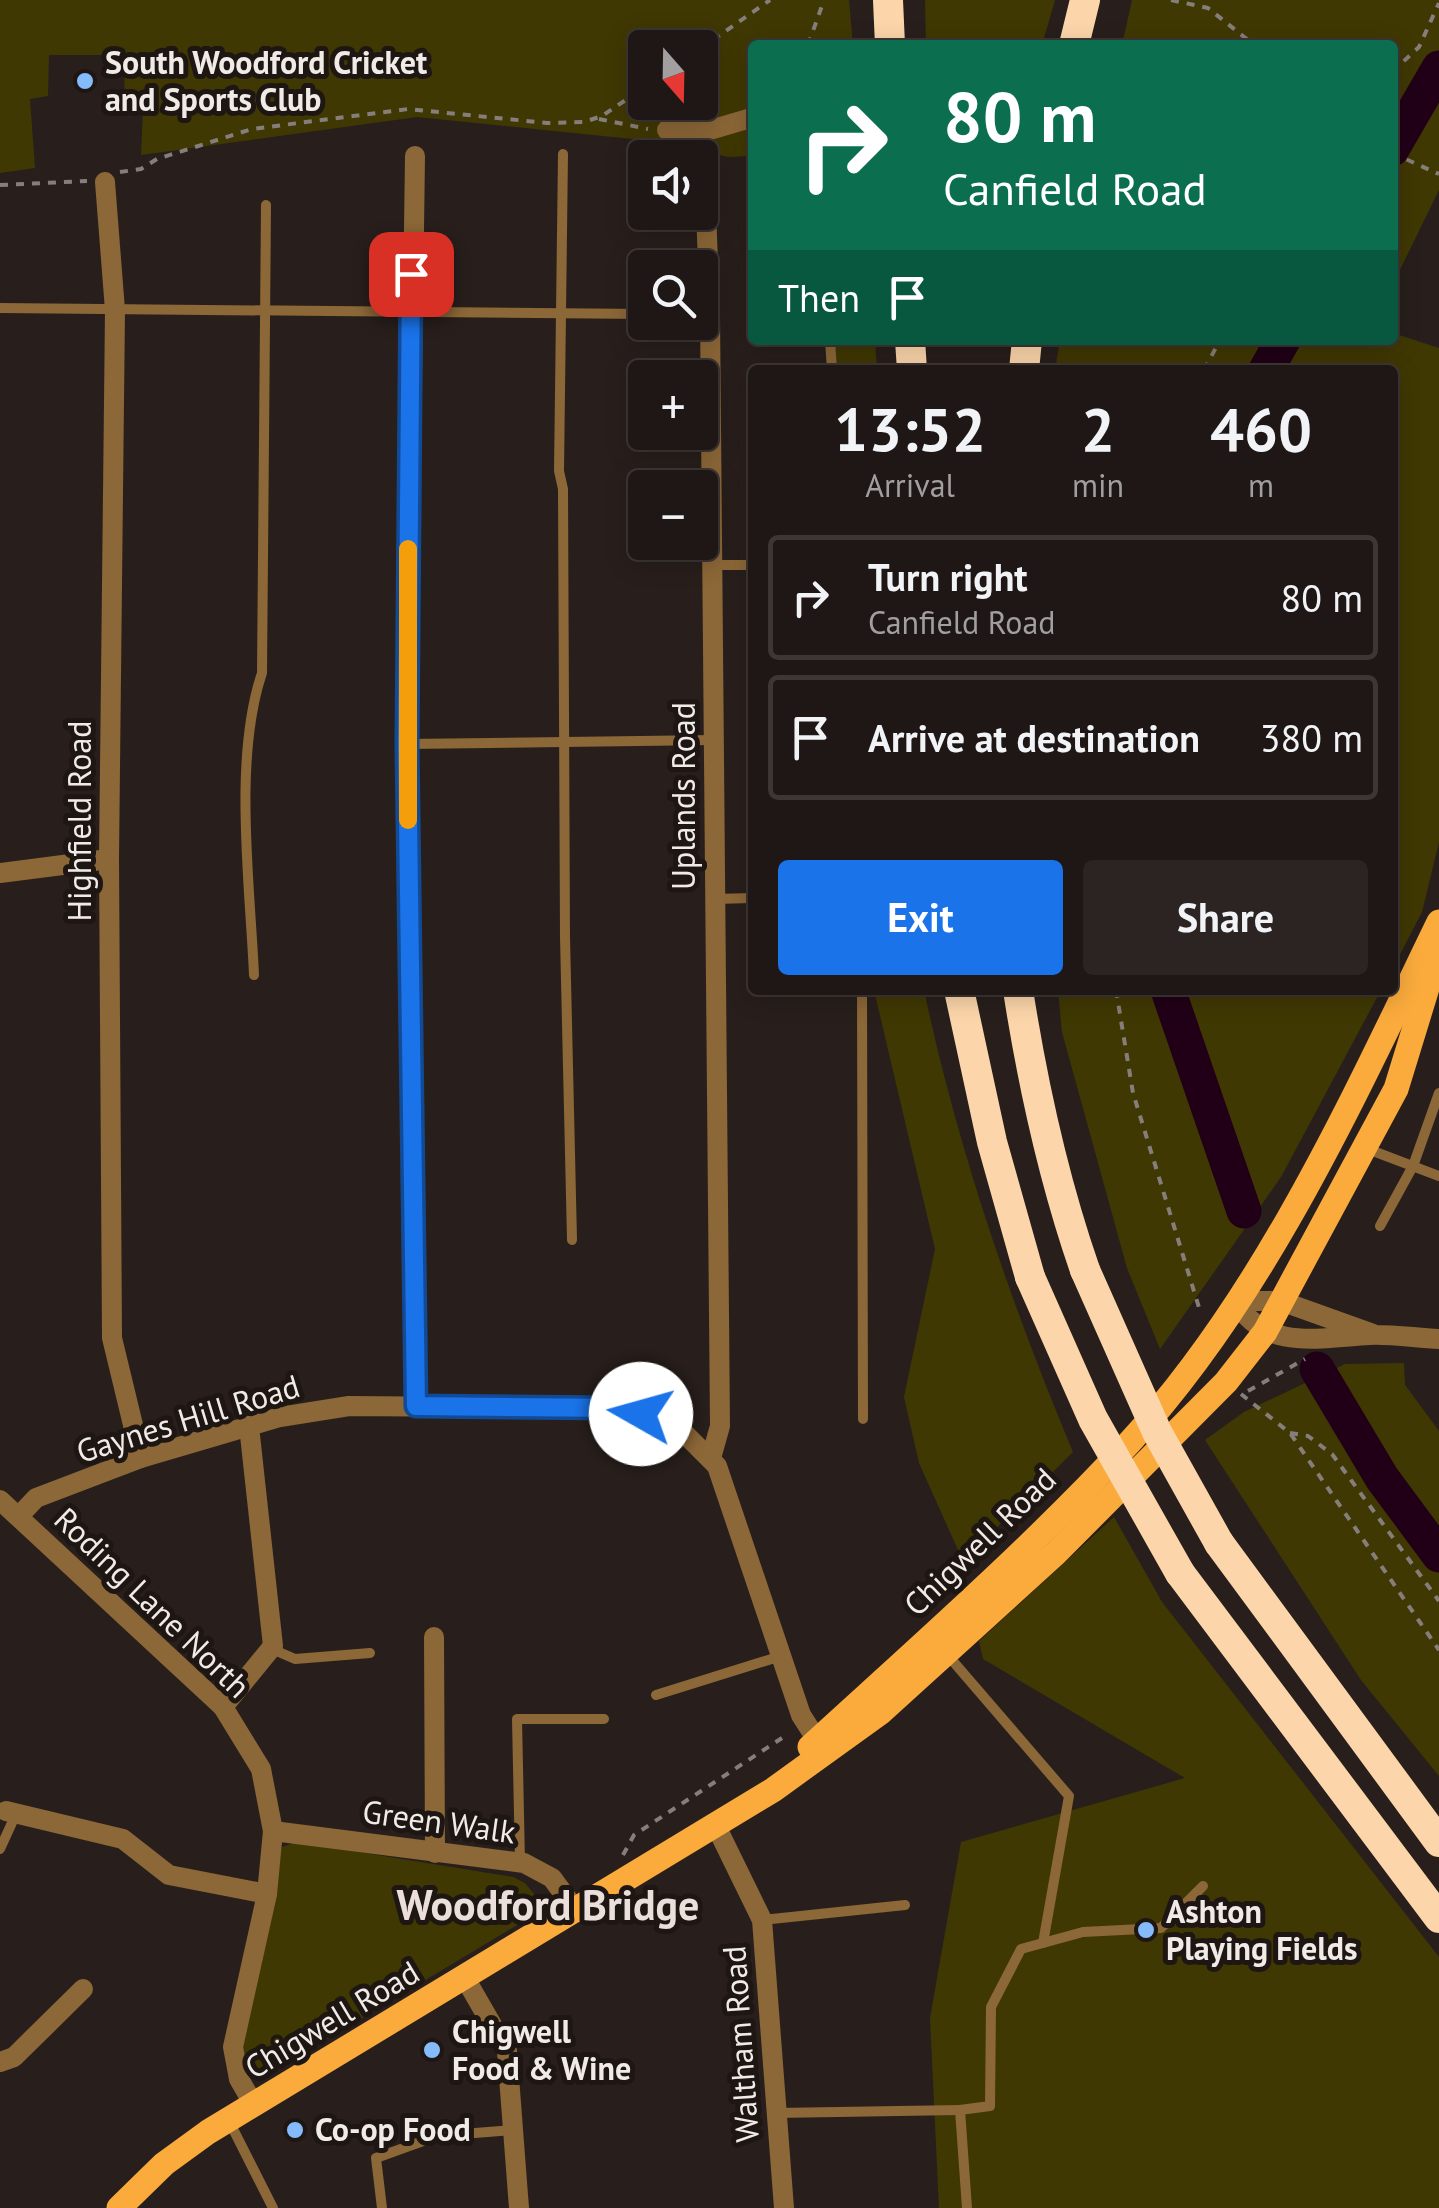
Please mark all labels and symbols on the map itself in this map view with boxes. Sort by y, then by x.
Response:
north arrow [628,30,718,120]
place label: South Woodford Cricket and Sports Club [105,41,428,120]
marker: South Woodford Cricket and Sports Club [74,70,96,92]
pin [369,232,454,317]
street label: Uplands Road [662,702,704,890]
street label: Highfield Road [58,720,100,922]
position arrow [589,1362,693,1466]
street label: Gaynes Hill Road [71,1364,304,1472]
street label: Chigwell Road [894,1458,1064,1624]
street label: Roding Lane North [46,1498,260,1707]
street label: Green Walk [360,1790,519,1853]
district label: Woodford Bridge [397,1877,699,1932]
place label: Ashton Playing Fields [1166,1890,1357,1969]
marker: Ashton Playing Fields [1135,1919,1157,1941]
street label: Waltham Road [712,1944,768,2144]
street label: Chigwell Road [237,1951,426,2088]
place label: Chigwell Food & Wine [452,2010,631,2089]
marker: Chigwell Food & Wine [421,2039,443,2061]
place label: Co-op Food [315,2108,471,2150]
marker: Co-op Food [284,2119,306,2141]

